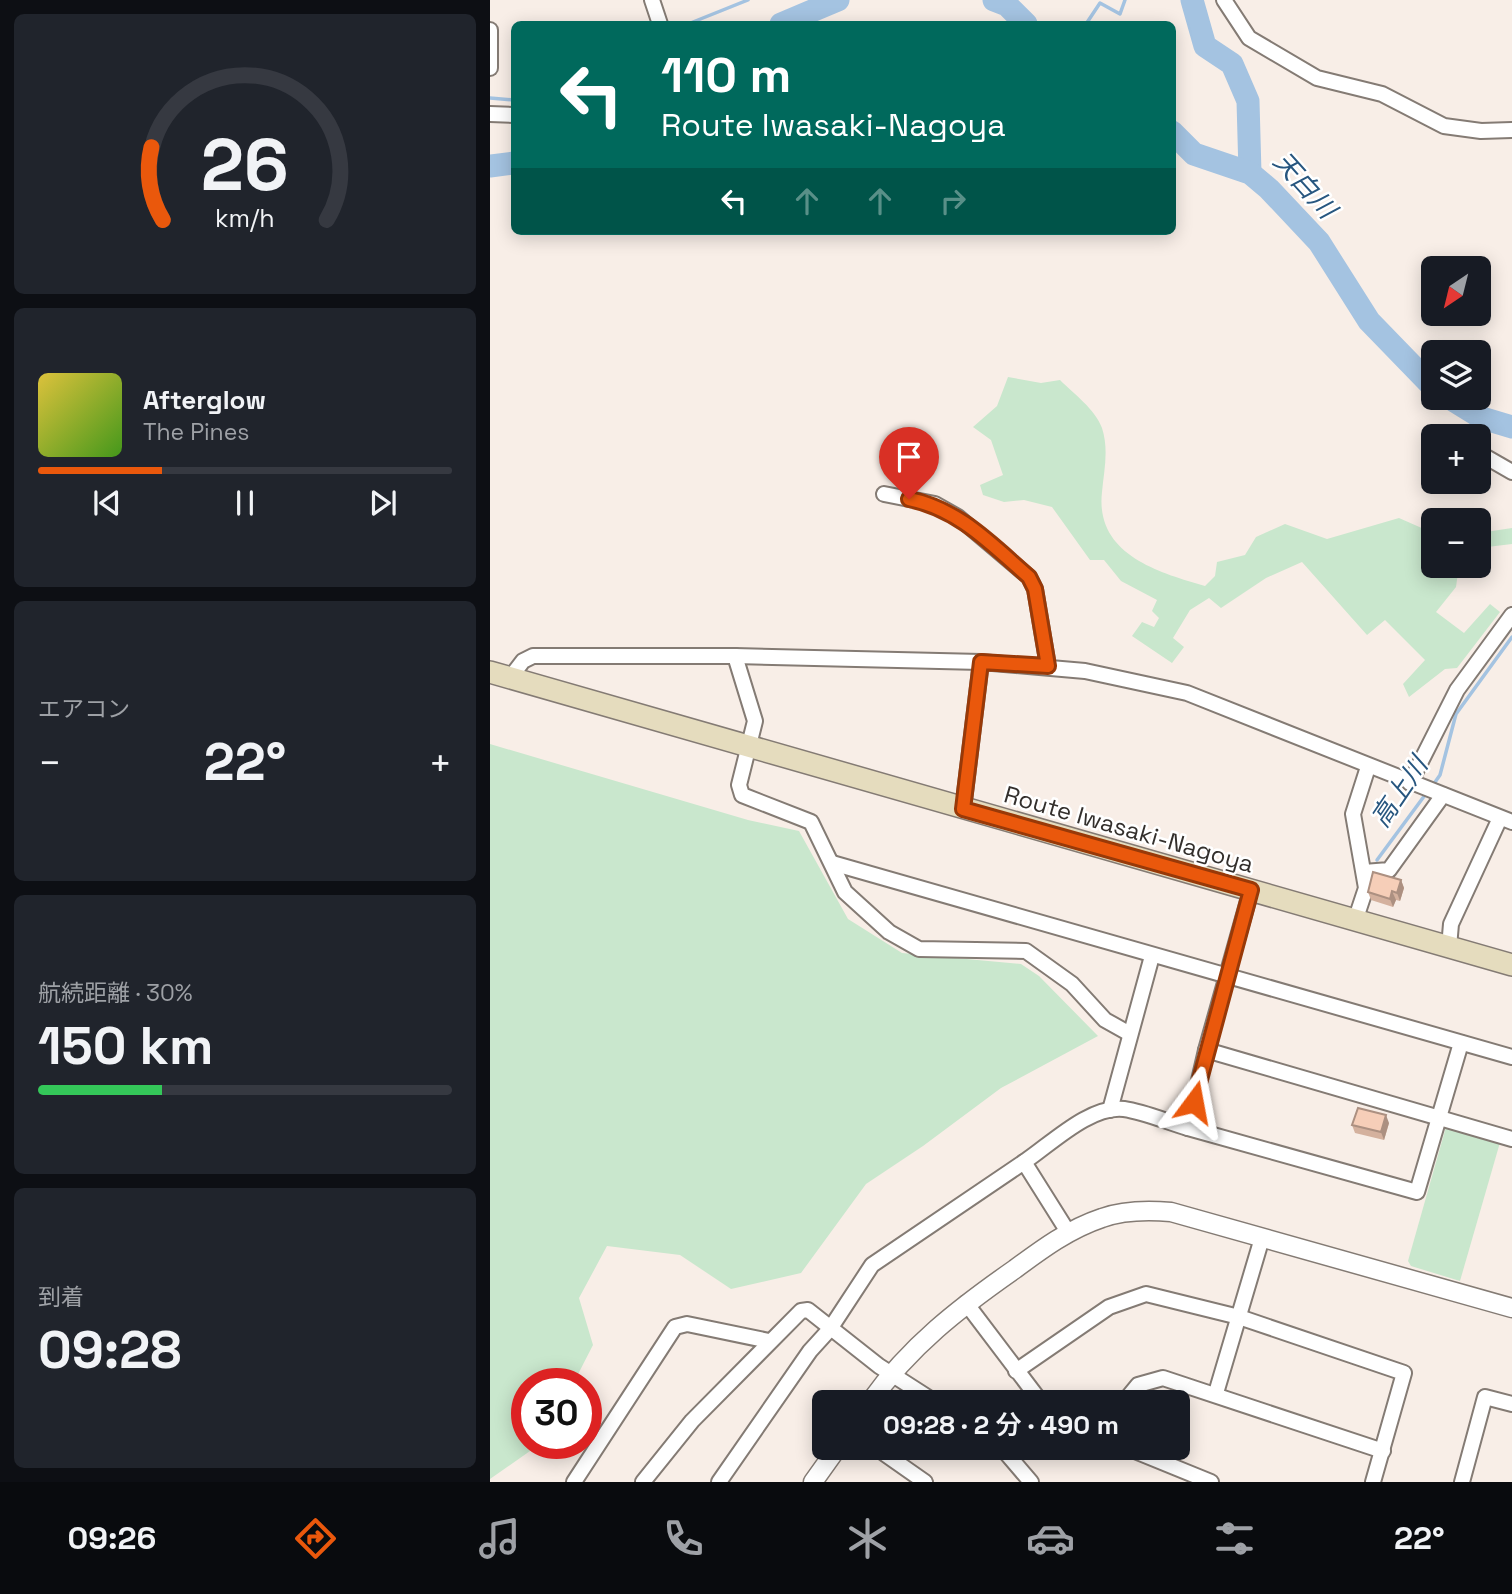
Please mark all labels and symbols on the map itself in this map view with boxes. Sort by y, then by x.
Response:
water label: 天白川 [1266,145,1346,228]
north arrow [1421,256,1491,326]
pin [879,427,939,499]
water label: 高上川 [1363,748,1437,834]
street label: Route Iwasaki-Nagoya [1001,778,1258,880]
position arrow [1157,1065,1231,1139]
speed limit sign: 30 [511,1368,602,1459]

